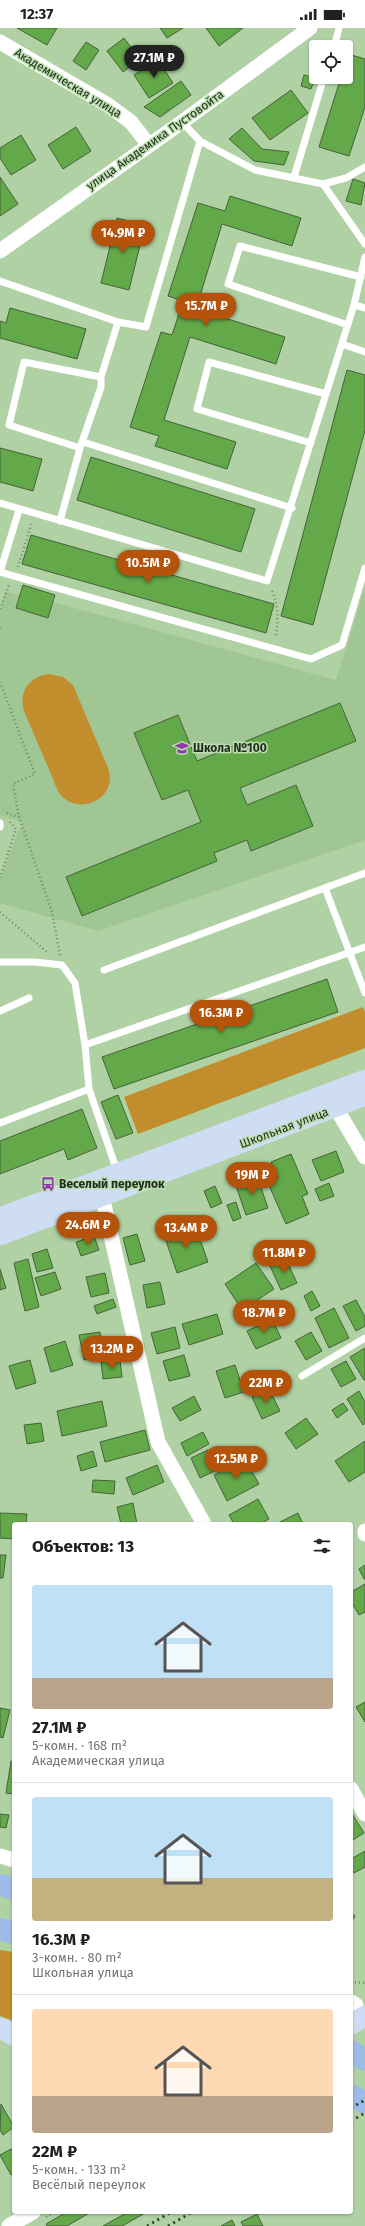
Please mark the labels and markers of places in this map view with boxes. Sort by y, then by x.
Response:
pin: 27.1M ₽ [117,45,191,79]
pin: 14.9M ₽ [86,220,160,254]
pin: 15.7M ₽ [169,293,243,327]
pin: 10.5M ₽ [111,550,185,584]
school or university icon: Школа №100 [174,740,190,756]
place label: Школа №100 [193,741,267,755]
pin: 16.3M ₽ [184,1000,258,1034]
pin: 19M ₽ [224,1162,280,1196]
bus stop icon: Веселый переулок [40,1176,56,1192]
place label: Веселый переулок [59,1177,165,1191]
pin: 24.6M ₽ [51,1212,125,1246]
pin: 13.4M ₽ [149,1215,223,1249]
pin: 11.8M ₽ [247,1240,321,1274]
pin: 18.7M ₽ [227,1300,301,1334]
pin: 13.2M ₽ [75,1336,149,1370]
pin: 22M ₽ [238,1370,294,1404]
pin: 12.5M ₽ [199,1446,273,1480]

